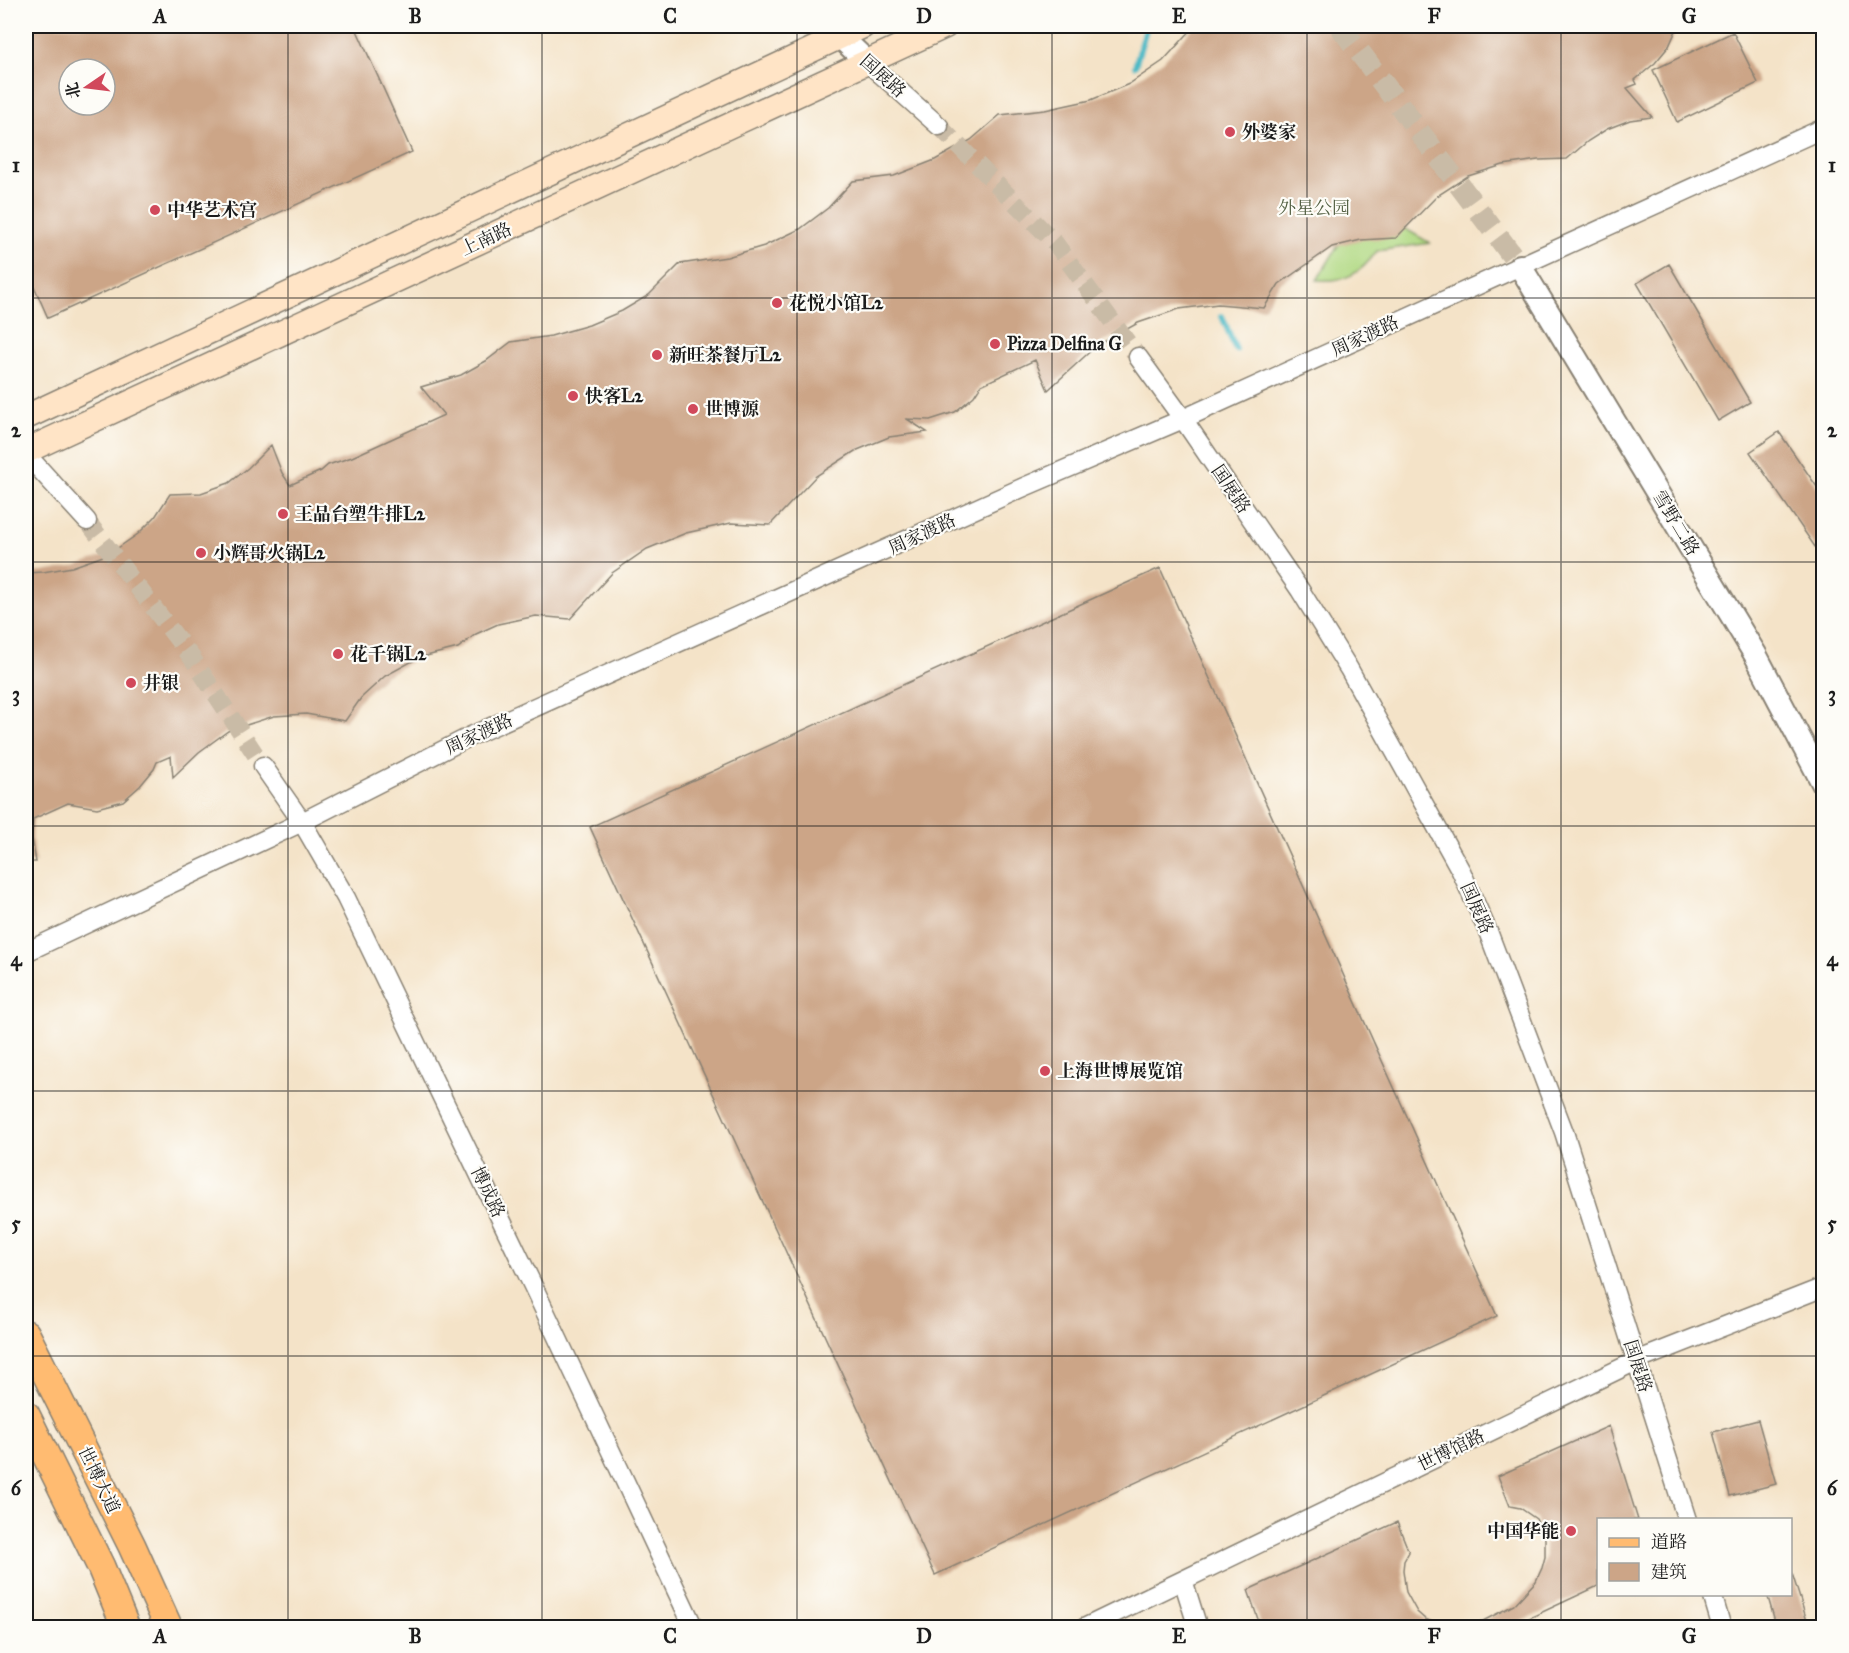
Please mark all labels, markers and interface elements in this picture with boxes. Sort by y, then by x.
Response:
text: A [151,4,167,28]
text: B [408,4,422,28]
text: C [663,4,677,28]
text: D [916,4,932,28]
text: E [1172,4,1187,28]
text: F [1427,4,1441,28]
text: G [1682,4,1697,28]
street label: 国展路 [856,50,910,102]
north arrow [57,57,117,117]
text: 北 [62,80,84,101]
place label: 外婆家 [1242,121,1296,143]
marker: 外婆家 [1223,125,1237,139]
text: 1 [12,153,20,177]
text: 1 [1828,153,1836,177]
park label: 外星公园 [1278,197,1350,219]
place label: 中华艺术宫 [167,199,257,221]
marker: 中华艺术宫 [148,203,162,217]
street label: 上南路 [457,218,515,260]
place label: 花悦小馆L2 [789,292,884,314]
marker: 花悦小馆L2 [770,296,784,310]
street label: 周家渡路 [1328,311,1402,361]
place label: Pizza Delfina G [1007,333,1122,355]
marker: Pizza Delfina G [988,337,1002,351]
place label: 新旺茶餐厅L2 [669,344,782,366]
marker: 新旺茶餐厅L2 [650,348,664,362]
place label: 快客L2 [585,385,644,407]
marker: 快客L2 [566,389,580,403]
place label: 世博源 [705,398,759,420]
marker: 世博源 [686,402,700,416]
text: 2 [11,418,22,442]
text: 2 [1827,418,1838,442]
street label: 国展路 [1207,460,1255,518]
street label: 雪野二路 [1648,486,1704,560]
place label: 王品台塑牛排L2 [295,503,426,525]
marker: 王品台塑牛排L2 [276,507,290,521]
street label: 周家渡路 [885,509,959,559]
place label: 小辉哥火锅L2 [213,542,326,564]
marker: 小辉哥火锅L2 [194,546,208,560]
place label: 花千锅L2 [350,643,427,665]
marker: 花千锅L2 [331,647,345,661]
place label: 井银 [143,672,179,694]
marker: 井银 [124,676,138,690]
text: 3 [12,682,20,707]
text: 3 [1828,682,1836,707]
street label: 周家渡路 [442,709,516,759]
street label: 国展路 [1456,879,1498,937]
text: 4 [10,947,22,972]
text: 4 [1826,947,1838,972]
place label: 上海世博展览馆 [1057,1060,1183,1082]
marker: 上海世博展览馆 [1038,1064,1052,1078]
street label: 博成路 [466,1163,510,1221]
text: 5 [11,1211,21,1235]
text: 5 [1827,1211,1837,1235]
street label: 国展路 [1619,1337,1657,1395]
street label: 世博馆路 [1414,1424,1488,1476]
street label: 世博大道 [73,1443,125,1517]
text: 6 [11,1476,23,1500]
text: 6 [1827,1476,1839,1500]
legend [1597,1518,1792,1596]
place label: 中国华能 [1487,1520,1559,1542]
marker: 中国华能 [1564,1524,1578,1538]
text: 道路 [1651,1531,1687,1553]
text: 建筑 [1651,1561,1687,1583]
text: A [151,1624,167,1648]
text: B [408,1624,422,1648]
text: C [663,1624,677,1648]
text: D [916,1624,932,1648]
text: E [1172,1624,1187,1648]
text: F [1427,1624,1441,1648]
text: G [1682,1624,1697,1648]

